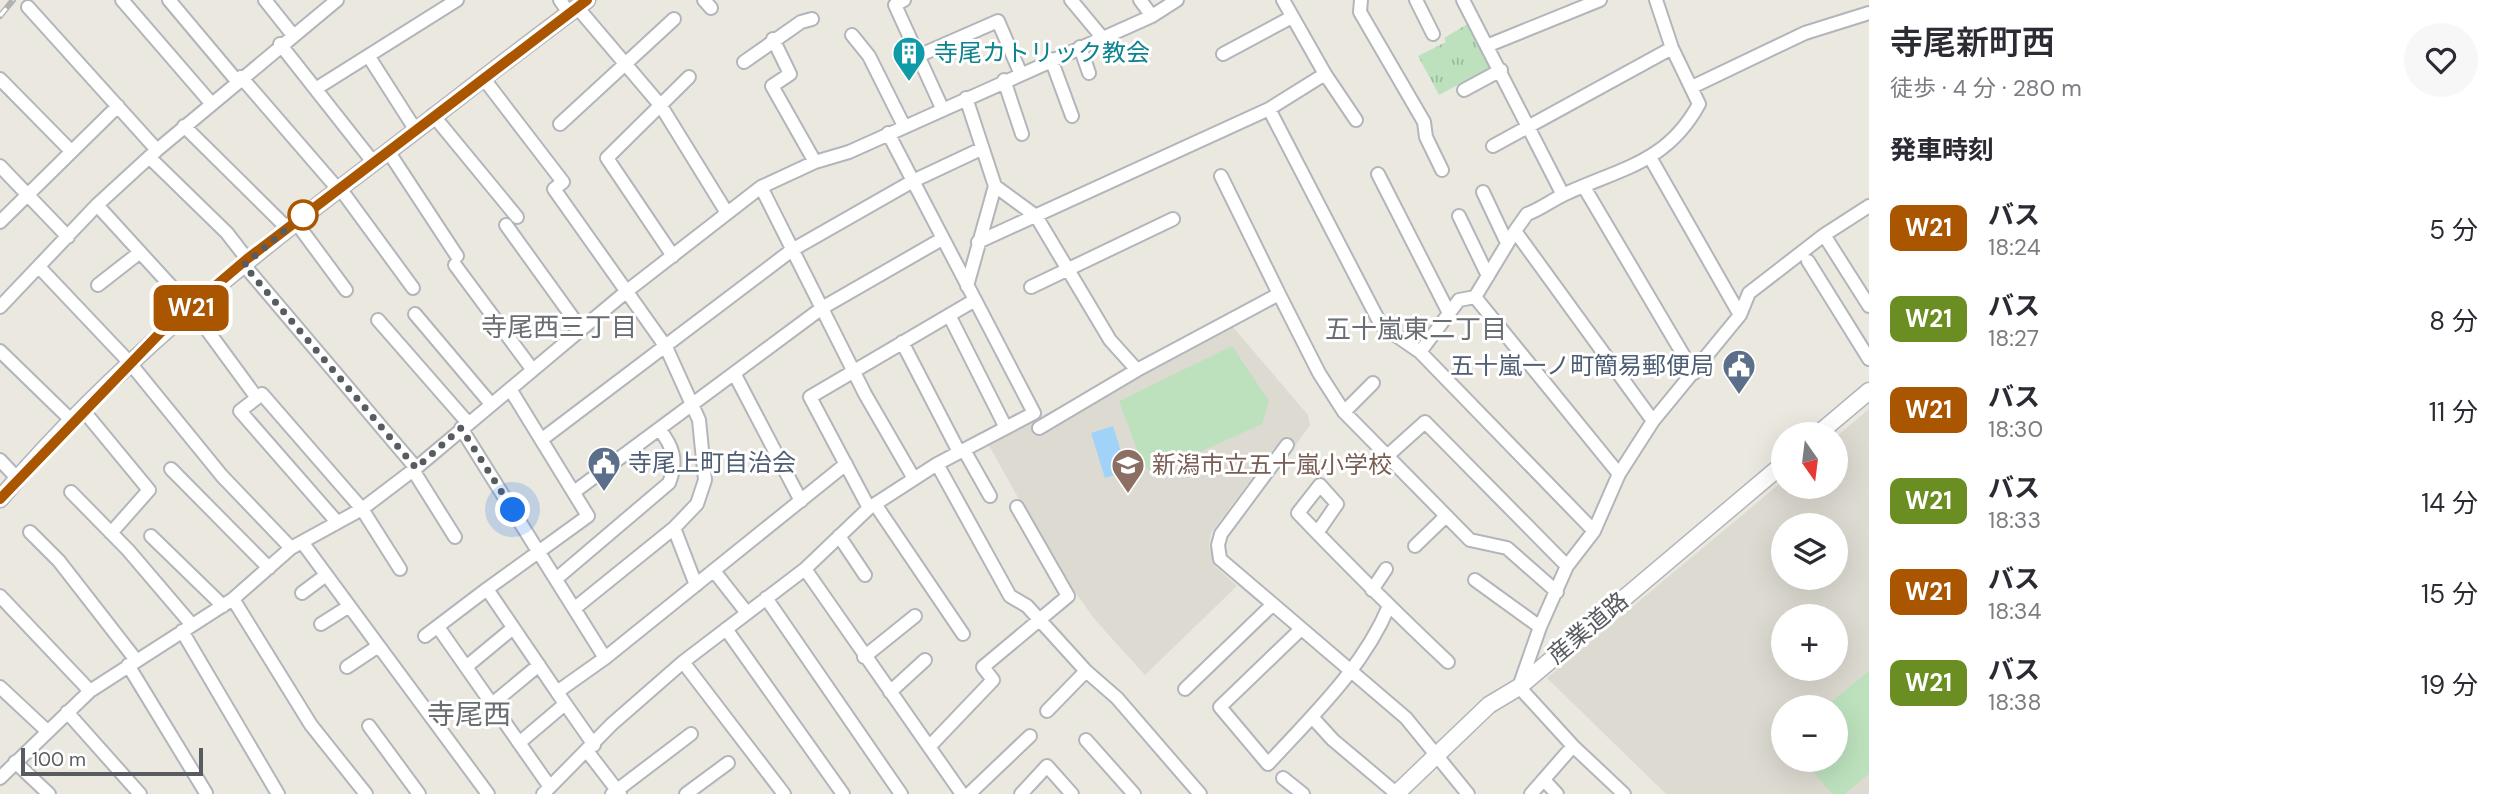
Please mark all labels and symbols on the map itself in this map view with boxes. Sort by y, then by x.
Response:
building icon: 寺尾カトリック教会 [890,34,928,83]
place label: 寺尾カトリック教会 [934,37,1150,68]
unlabelled marker [288,200,318,230]
line badge: W21 [151,285,231,331]
district label: 寺尾西三丁目 [481,310,637,344]
district label: 五十嵐東二丁目 [1325,312,1507,346]
public building icon: 五十嵐一ノ町簡易郵便局 [1720,347,1758,396]
place label: 五十嵐一ノ町簡易郵便局 [1450,350,1714,381]
north arrow [1771,422,1848,499]
public building icon: 寺尾上町自治会 [585,444,623,493]
school or university icon: 新潟市立五十嵐小学校 [1109,446,1147,495]
place label: 寺尾上町自治会 [628,447,796,478]
place label: 新潟市立五十嵐小学校 [1152,449,1392,480]
your location [495,492,530,527]
street label: 産業道路 [1541,585,1634,670]
district label: 寺尾西 [427,696,511,733]
scale bar [21,745,203,777]

